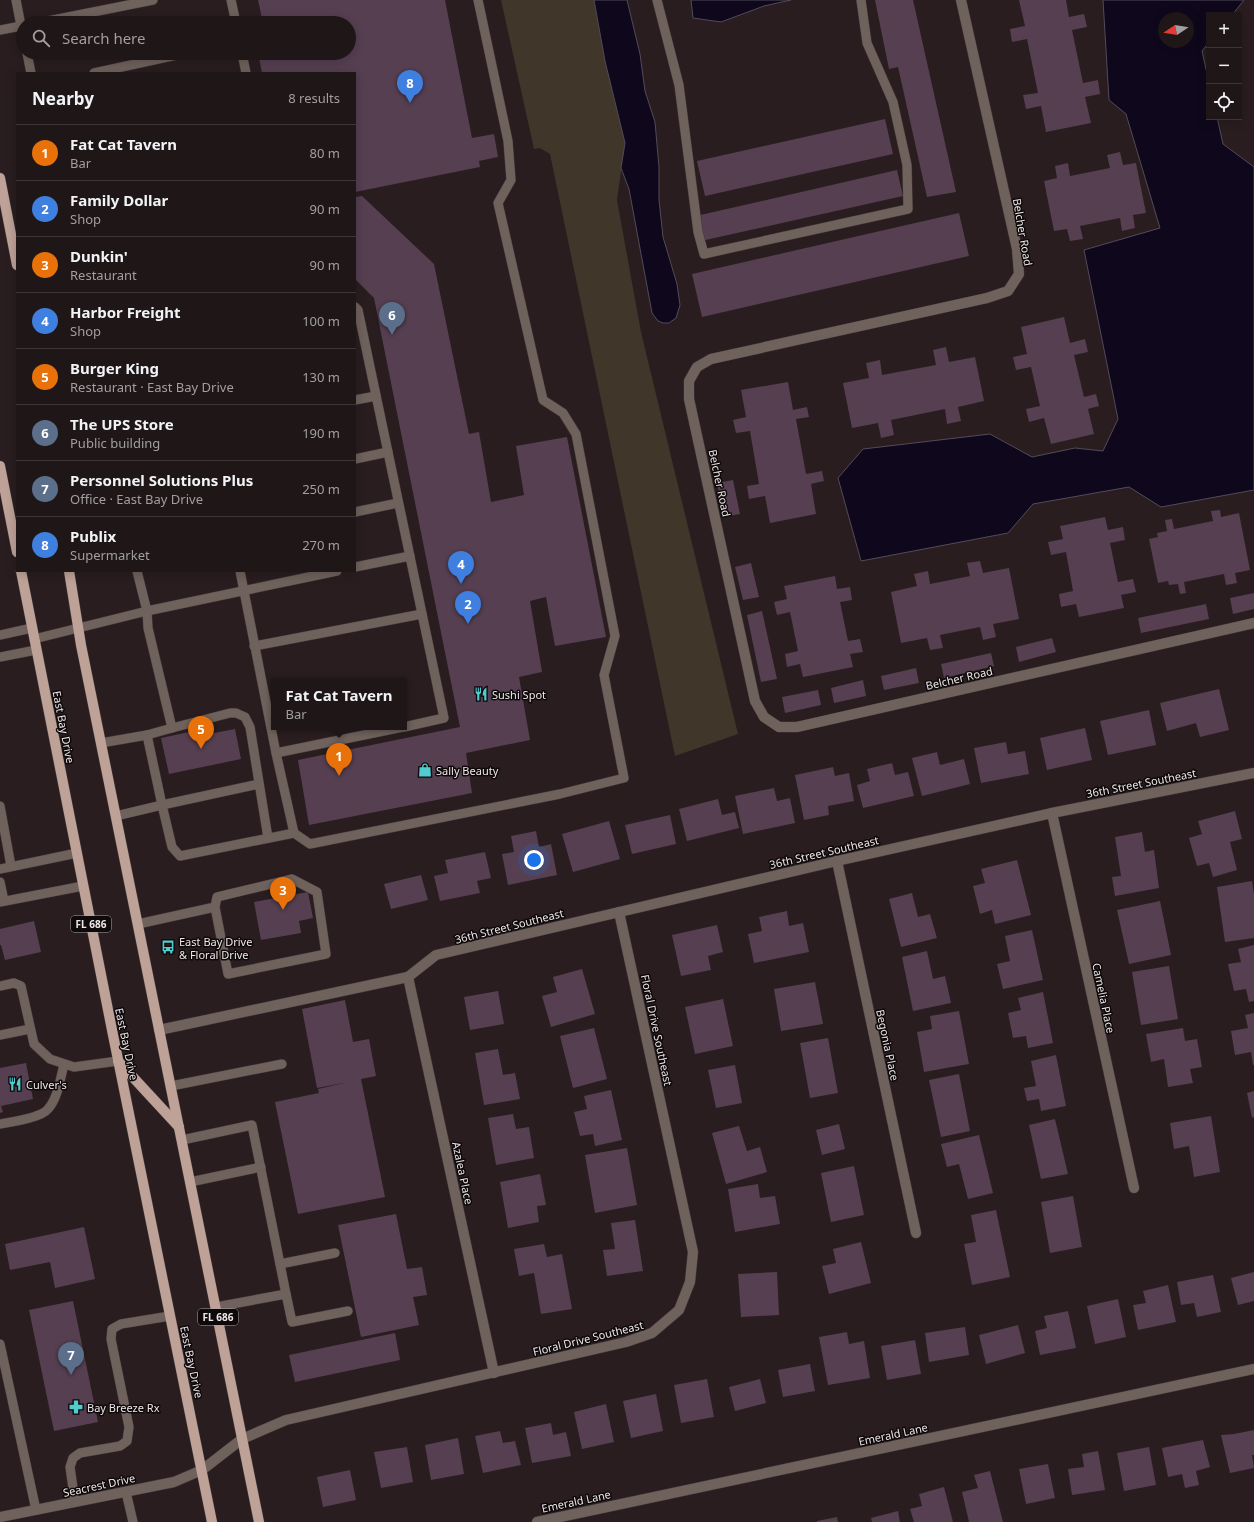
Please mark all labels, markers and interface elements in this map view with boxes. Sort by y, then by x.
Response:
north arrow [1158,12,1194,48]
map controls [1206,12,1242,120]
button: + [1206,12,1242,48]
search box [16,16,356,60]
icon: search [30,27,52,49]
text: Search here [62,28,145,48]
button: − [1206,48,1242,84]
pin: 8 [397,70,423,103]
button: locate [1206,84,1242,120]
text: Nearby [32,87,94,110]
text: 8 results [288,89,340,107]
text: Fat Cat Tavern [70,134,177,154]
text: 1 [41,144,49,162]
text: 80 m [310,144,340,162]
text: Bar [70,154,91,172]
text: Family Dollar [70,190,168,210]
street label: Belcher Road [1010,197,1036,267]
text: 2 [41,200,49,218]
text: 90 m [310,200,340,218]
text: Shop [70,210,101,228]
text: Dunkin' [70,246,128,266]
text: 3 [41,256,49,274]
text: 90 m [310,256,340,274]
text: Restaurant [70,266,137,284]
text: Harbor Freight [70,302,180,322]
pin: 6 [379,302,405,335]
text: 4 [41,312,49,330]
text: 100 m [302,312,340,330]
text: Shop [70,322,101,340]
text: Burger King [70,358,159,378]
text: 5 [41,368,49,386]
text: 130 m [302,368,340,386]
text: Restaurant · East Bay Drive [70,378,234,396]
text: The UPS Store [70,414,174,434]
text: 6 [41,424,49,442]
text: 190 m [302,424,340,442]
text: Public building [70,434,160,452]
street label: Belcher Road [706,448,734,518]
text: Personnel Solutions Plus [70,470,253,490]
text: 7 [41,480,49,498]
text: 250 m [302,480,340,498]
text: Office · East Bay Drive [70,490,203,508]
text: Publix [70,526,116,546]
text: 8 [41,536,49,554]
text: 270 m [302,536,340,554]
text: Supermarket [70,546,150,564]
pin: 4 [448,551,474,584]
pin: 2 [455,591,481,624]
street label: Belcher Road [924,663,994,693]
popup [271,678,407,730]
text: Fat Cat Tavern [285,685,393,705]
restaurant icon: Sushi Spot [473,686,489,702]
place label: Sushi Spot [492,687,546,702]
street label: East Bay Drive [50,690,78,764]
text: Bar [285,705,307,723]
pin: 5 [188,716,214,749]
pin: 1 [326,743,352,776]
shop icon: Sally Beauty [417,762,433,778]
place label: Sally Beauty [436,763,499,778]
street label: 36th Street Southeast [1085,765,1197,801]
street label: 36th Street Southeast [768,832,880,872]
your location [524,850,544,870]
pin: 3 [270,877,296,910]
street label: 36th Street Southeast [453,905,565,947]
road number: FL 686 [71,916,111,932]
place label: East Bay Drive & Floral Drive [179,934,252,962]
bus stop icon: East Bay Drive & Floral Drive [160,939,176,955]
street label: Camelia Place [1089,961,1119,1035]
street label: Floral Drive Southeast [638,973,676,1087]
street label: East Bay Drive [112,1007,142,1081]
street label: Begonia Place [873,1008,903,1082]
restaurant icon: Culver's [7,1076,23,1092]
place label: Culver's [26,1077,67,1092]
street label: Azalea Place [449,1140,477,1206]
road number: FL 686 [198,1309,238,1325]
street label: Floral Drive Southeast [531,1317,645,1359]
street label: East Bay Drive [177,1325,207,1399]
pin: 7 [58,1342,84,1375]
pharmacy icon: Bay Breeze Rx [68,1399,84,1415]
place label: Bay Breeze Rx [87,1400,160,1415]
street label: Emerald Lane [857,1419,929,1449]
street label: Seacrest Drive [61,1470,137,1500]
street label: Emerald Lane [540,1486,612,1516]

